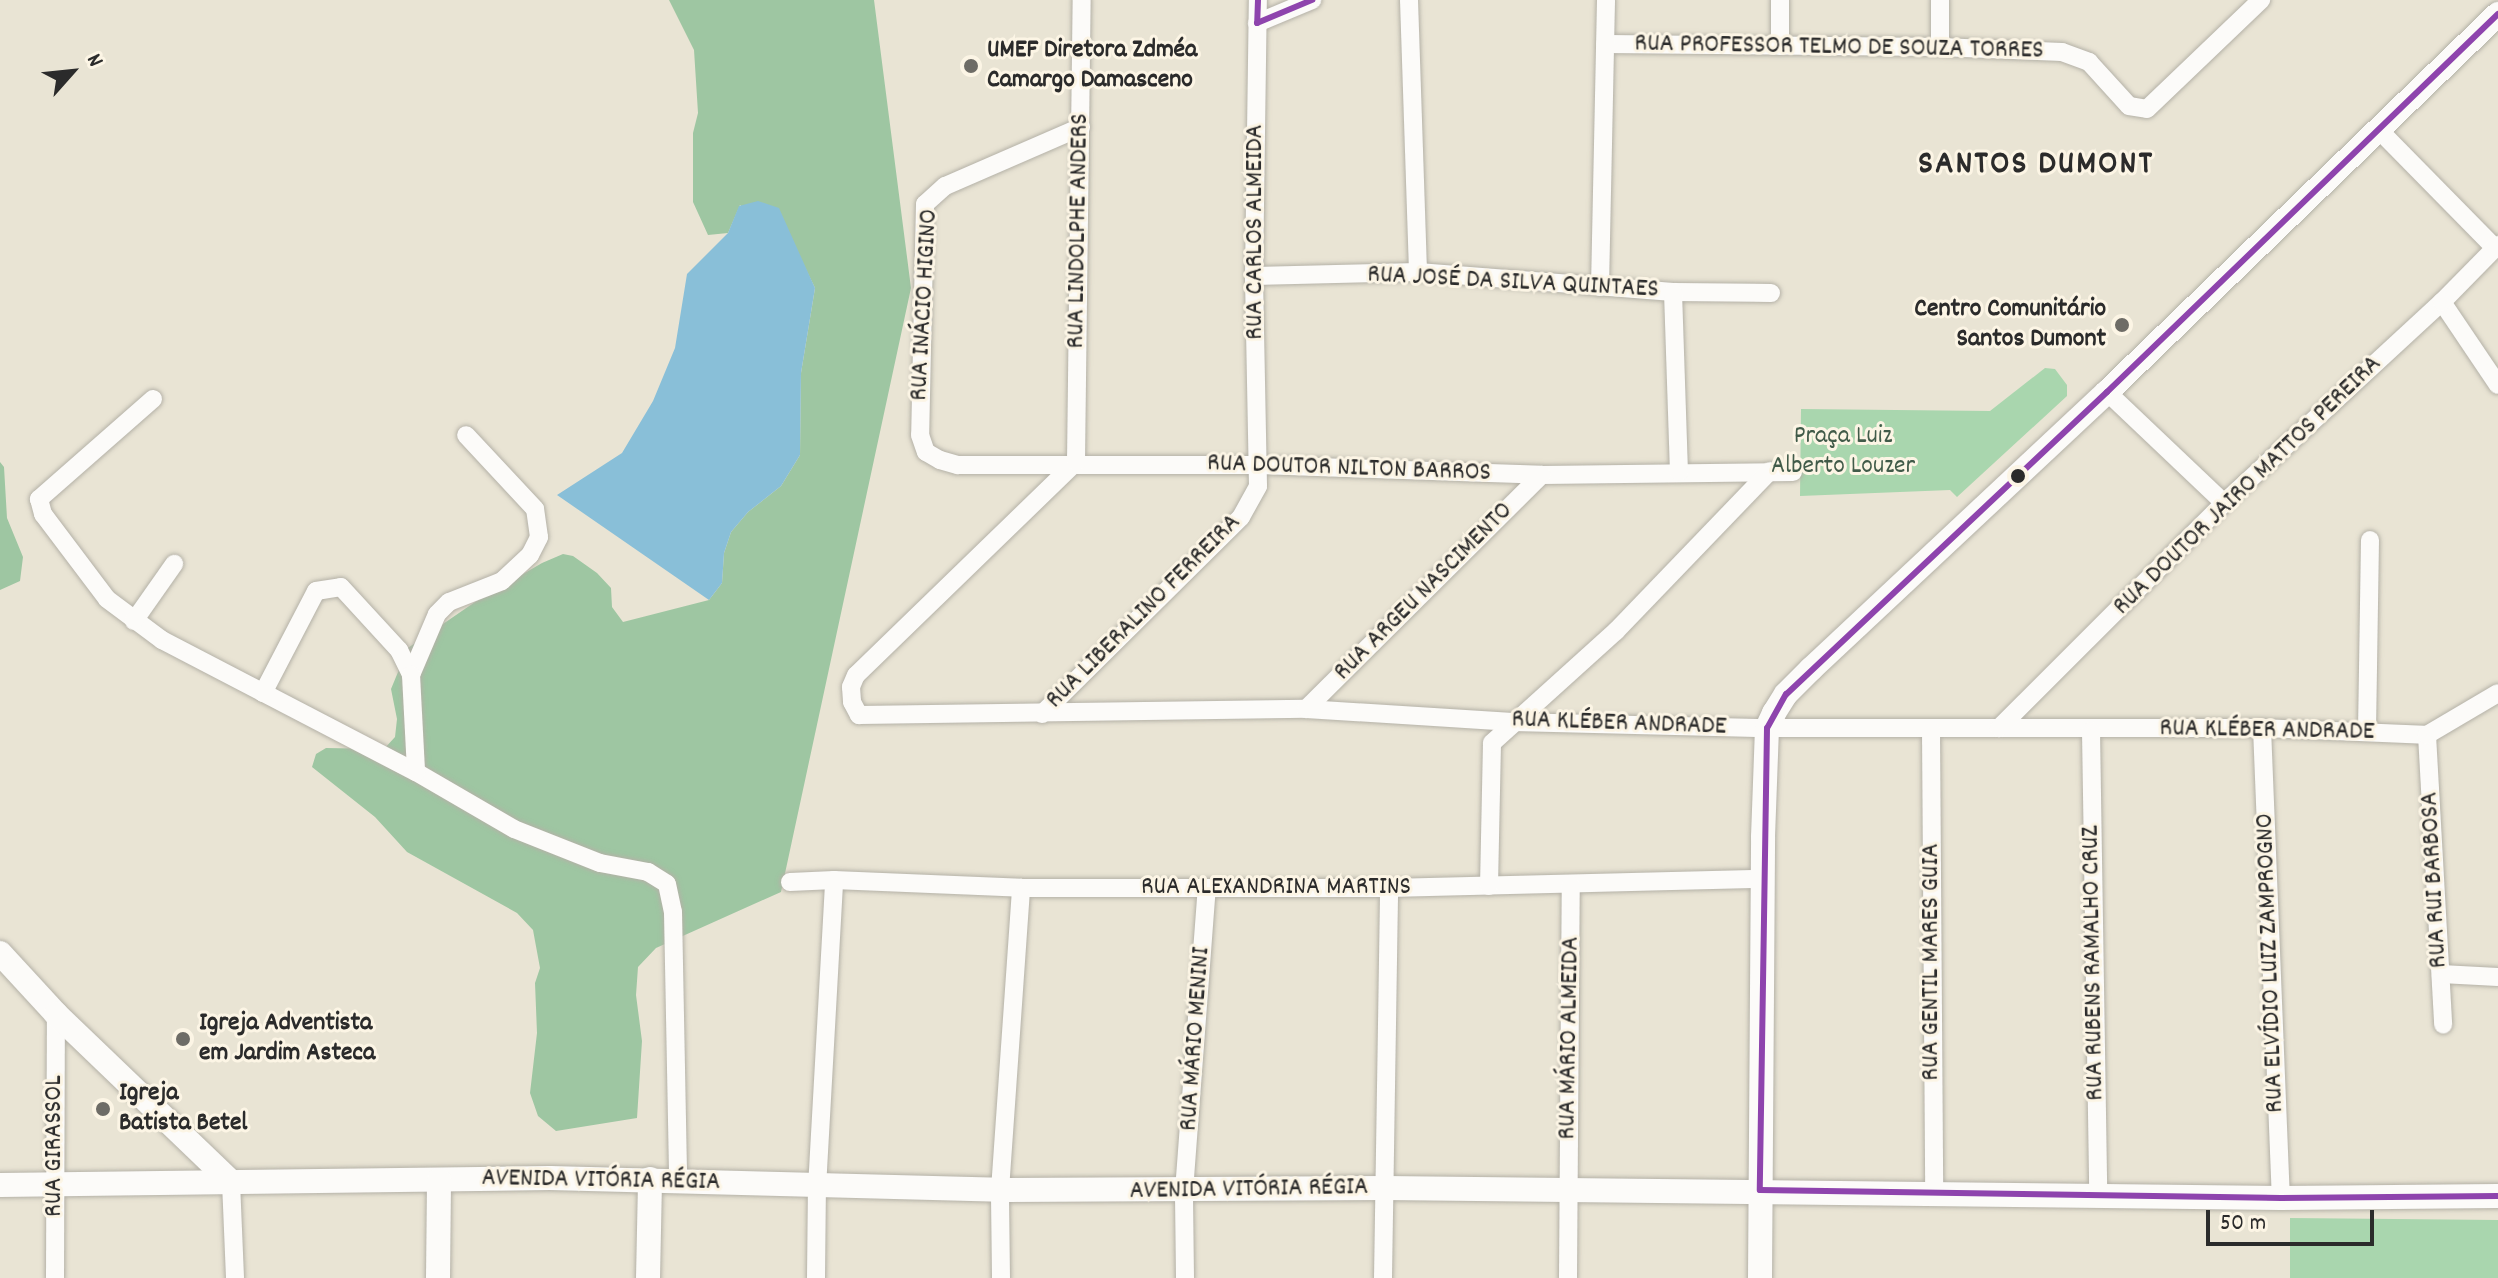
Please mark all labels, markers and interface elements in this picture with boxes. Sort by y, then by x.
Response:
street label: RUA PROFESSOR TELMO DE SOUZA TORRES [1634,29,2044,67]
north arrow [32,32,112,112]
place label: UMEF Diretora Zdméa Camargo Damasceno [987,35,1197,96]
text: N [78,49,110,73]
marker: UMEF Diretora Zdméa Camargo Damasceno [962,57,980,75]
street label: RUA LINDOLPHE ANDERS [1061,113,1097,349]
street label: RUA CARLOS ALMEIDA [1240,124,1272,340]
district label: SANTOS DUMONT [1918,146,2154,186]
street label: RUA INÁCIO HIGINO [904,208,946,402]
street label: RUA JOSÉ DA SILVA QUINTAES [1366,260,1660,306]
place label: Centro Comunitário Santos Dumont [1914,294,2106,356]
marker: Centro Comunitário Santos Dumont [2113,316,2131,334]
street label: RUA DOUTOR JAIRO MATTOS PEREIRA [2107,349,2389,623]
park label: Praça Luiz Alberto Louzer [1771,421,1915,482]
street label: RUA DOUTOR NILTON BARROS [1207,448,1491,490]
unlabelled marker [2010,468,2026,484]
street label: RUA ARGEU NASCIMENTO [1328,496,1520,688]
street label: RUA LIBERALINO FERREIRA [1040,508,1248,716]
street label: RUA KLÉBER ANDRADE [1511,705,1727,743]
street label: RUA KLÉBER ANDRADE [2159,714,2375,748]
street label: RUA RUI BARBOSA [2415,791,2455,969]
street label: RUA ELVÍDIO LUIZ ZAMPROGNO [2250,813,2292,1113]
street label: RUA RUBENS RAMALHO CRUZ [2076,825,2112,1101]
street label: RUA GENTIL MARES GUIA [1916,843,1948,1081]
street label: RUA ALEXANDRINA MARTINS [1141,872,1411,904]
street label: RUA MÁRIO ALMEIDA [1553,936,1587,1140]
street label: RUA MÁRIO MENINI [1174,946,1218,1132]
place label: Igreja Adventista em Jardim Asteca [199,1008,375,1070]
marker: Igreja Adventista em Jardim Asteca [174,1030,192,1048]
street label: RUA GIRASSOL [39,1075,71,1217]
place label: Igreja Batista Betel [119,1078,248,1140]
marker: Igreja Batista Betel [94,1100,112,1118]
street label: AVENIDA VITÓRIA RÉGIA [481,1163,721,1199]
street label: AVENIDA VITÓRIA RÉGIA [1129,1172,1369,1208]
scale bar [2210,1194,2378,1244]
text: 50 m [2220,1207,2266,1241]

